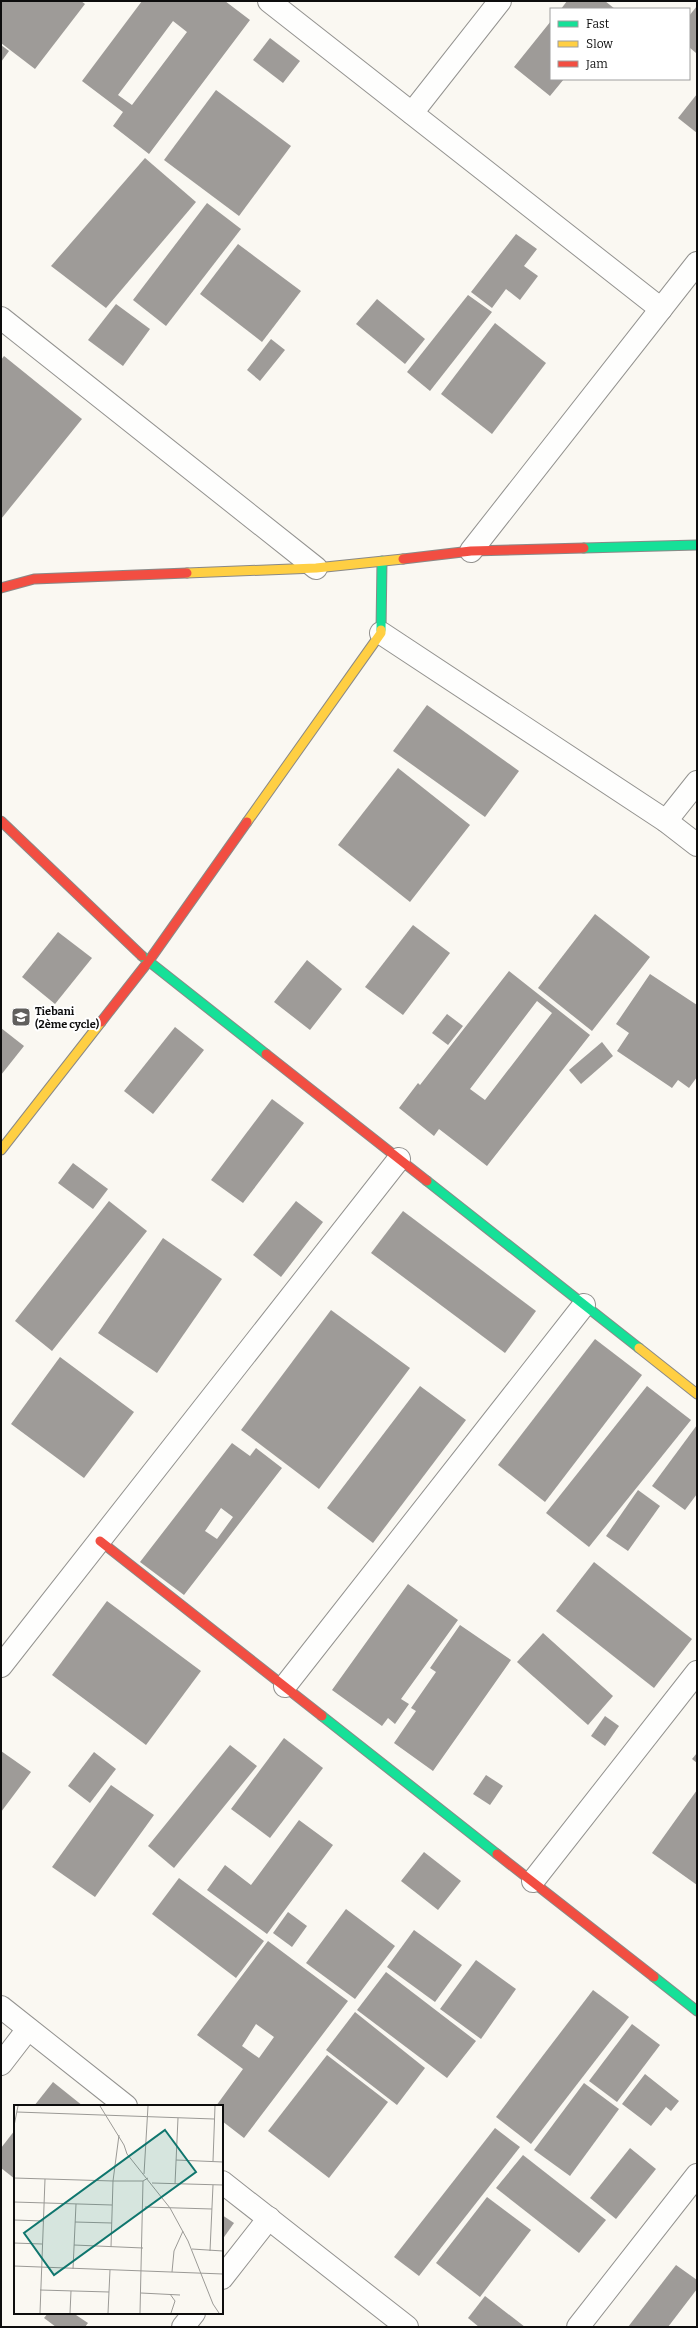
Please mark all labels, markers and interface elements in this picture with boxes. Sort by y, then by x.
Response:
legend [550,8,690,80]
text: Fast [586,17,610,31]
text: Slow [586,37,613,51]
text: Jam [585,57,608,71]
place label: Tiebani (2ème cycle) [35,1005,100,1031]
school or university icon: Tiebani (2ème cycle) [10,1006,32,1028]
inset map [14,2105,223,2314]

